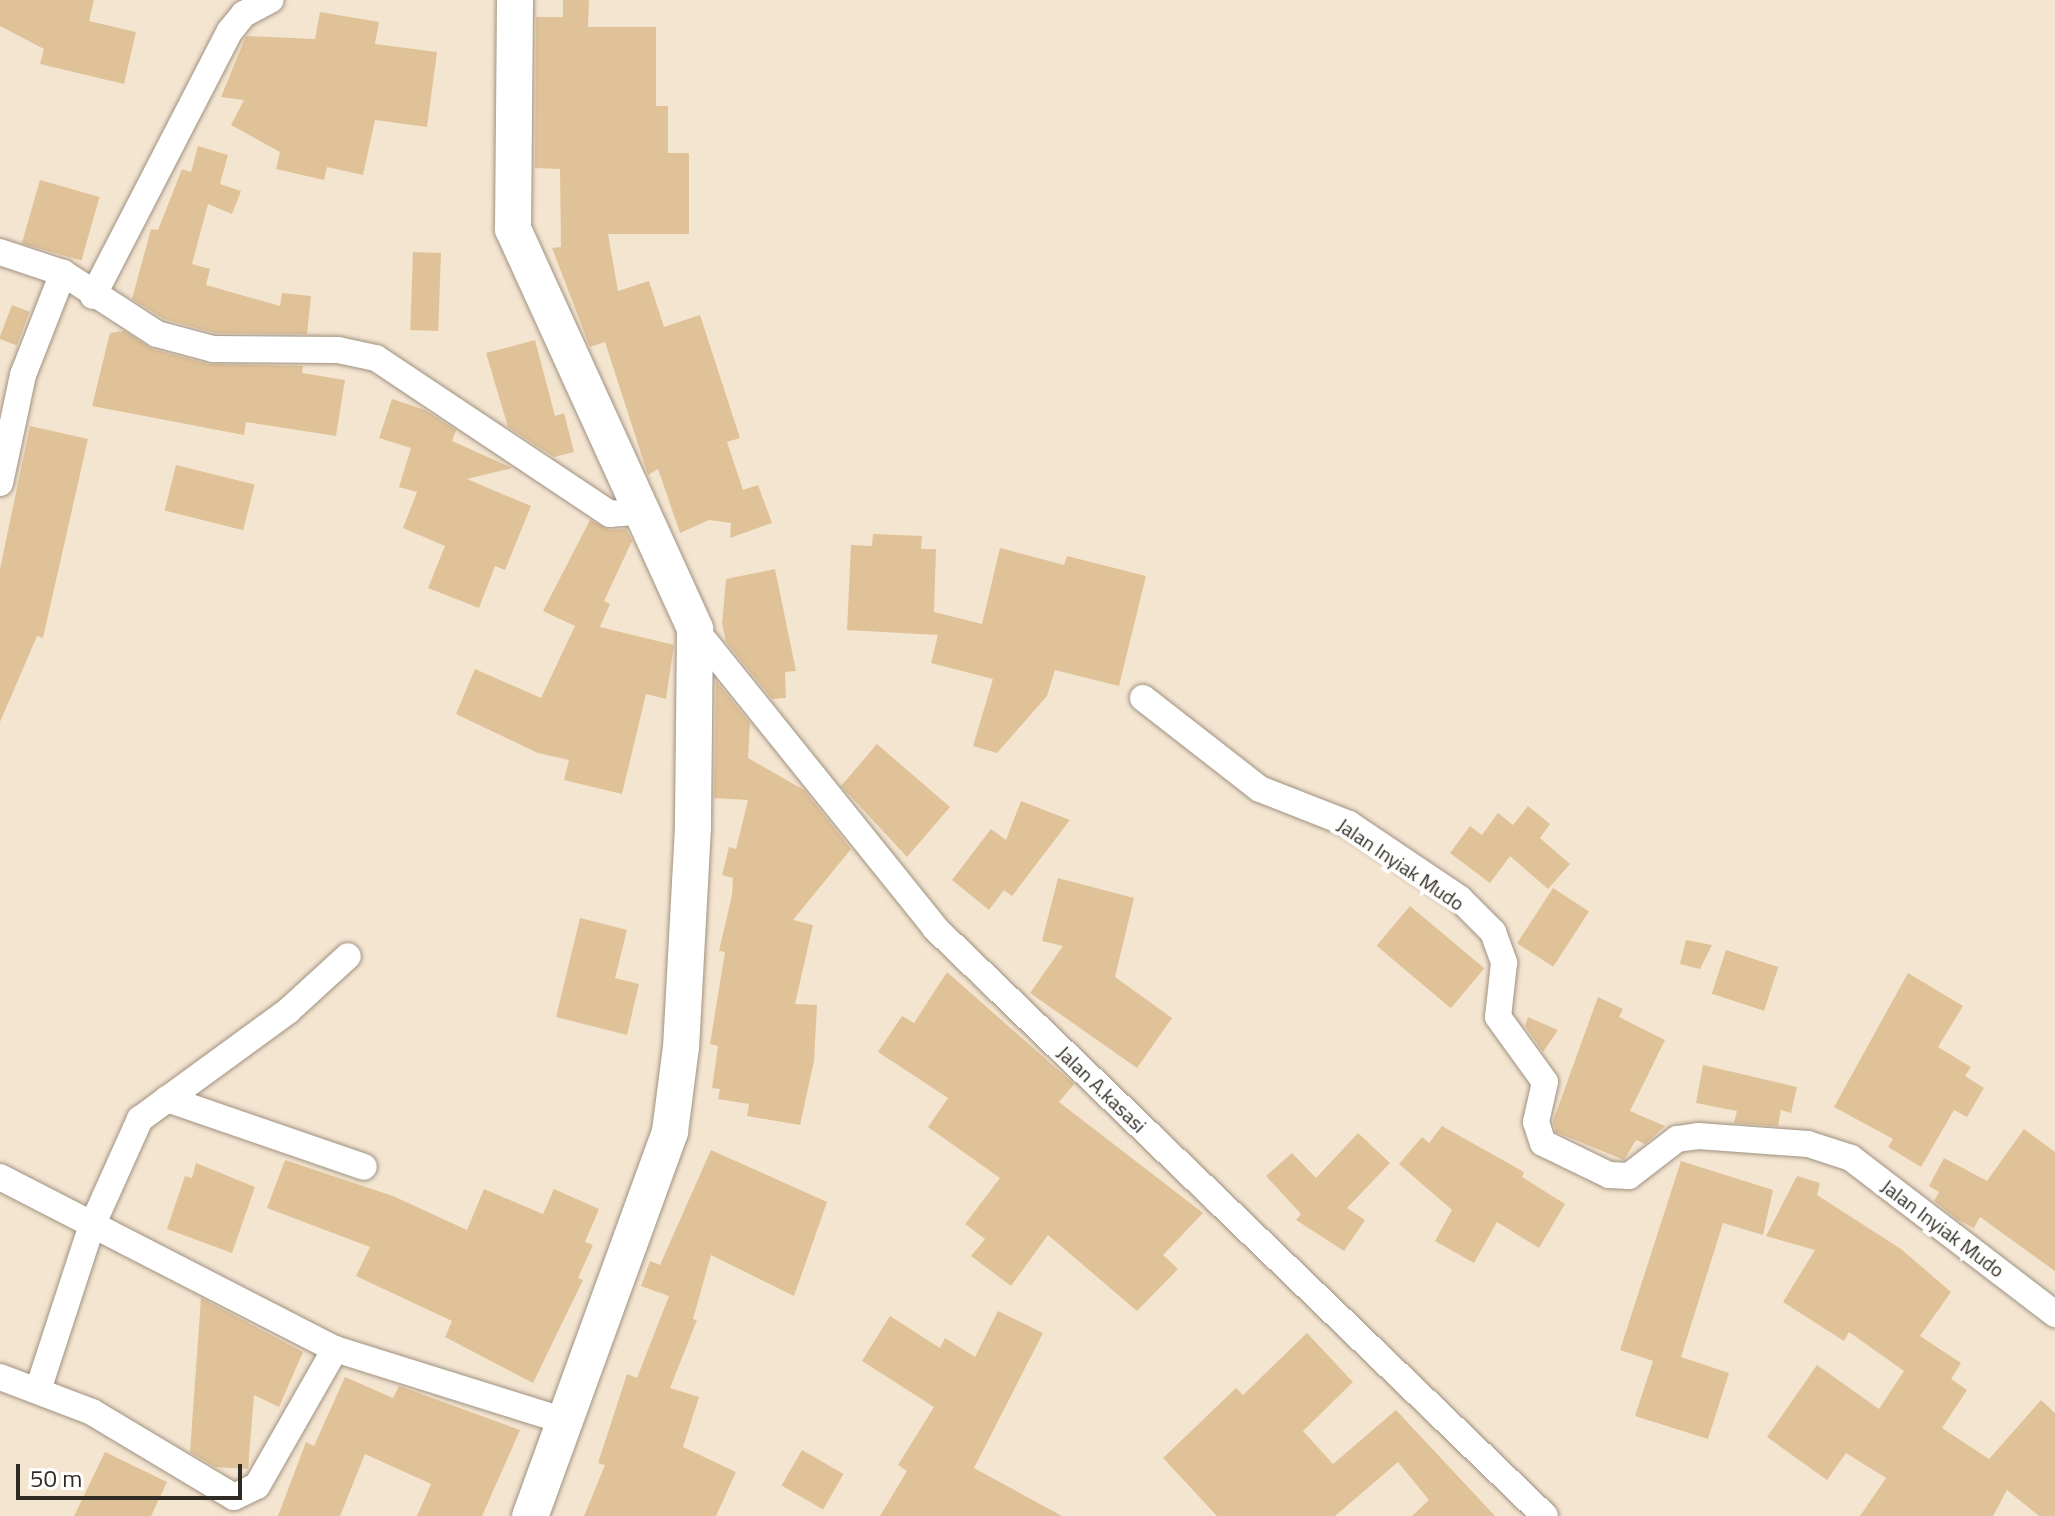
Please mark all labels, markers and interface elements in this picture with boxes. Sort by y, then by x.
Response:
street label: Jalan Inyiak Mudo [1333,813,1469,915]
street label: Jalan A.kasasi [1053,1041,1151,1137]
street label: Jalan Inyiak Mudo [1877,1174,2009,1282]
scale bar [20,1448,246,1498]
text: 50 m [30,1460,82,1496]

